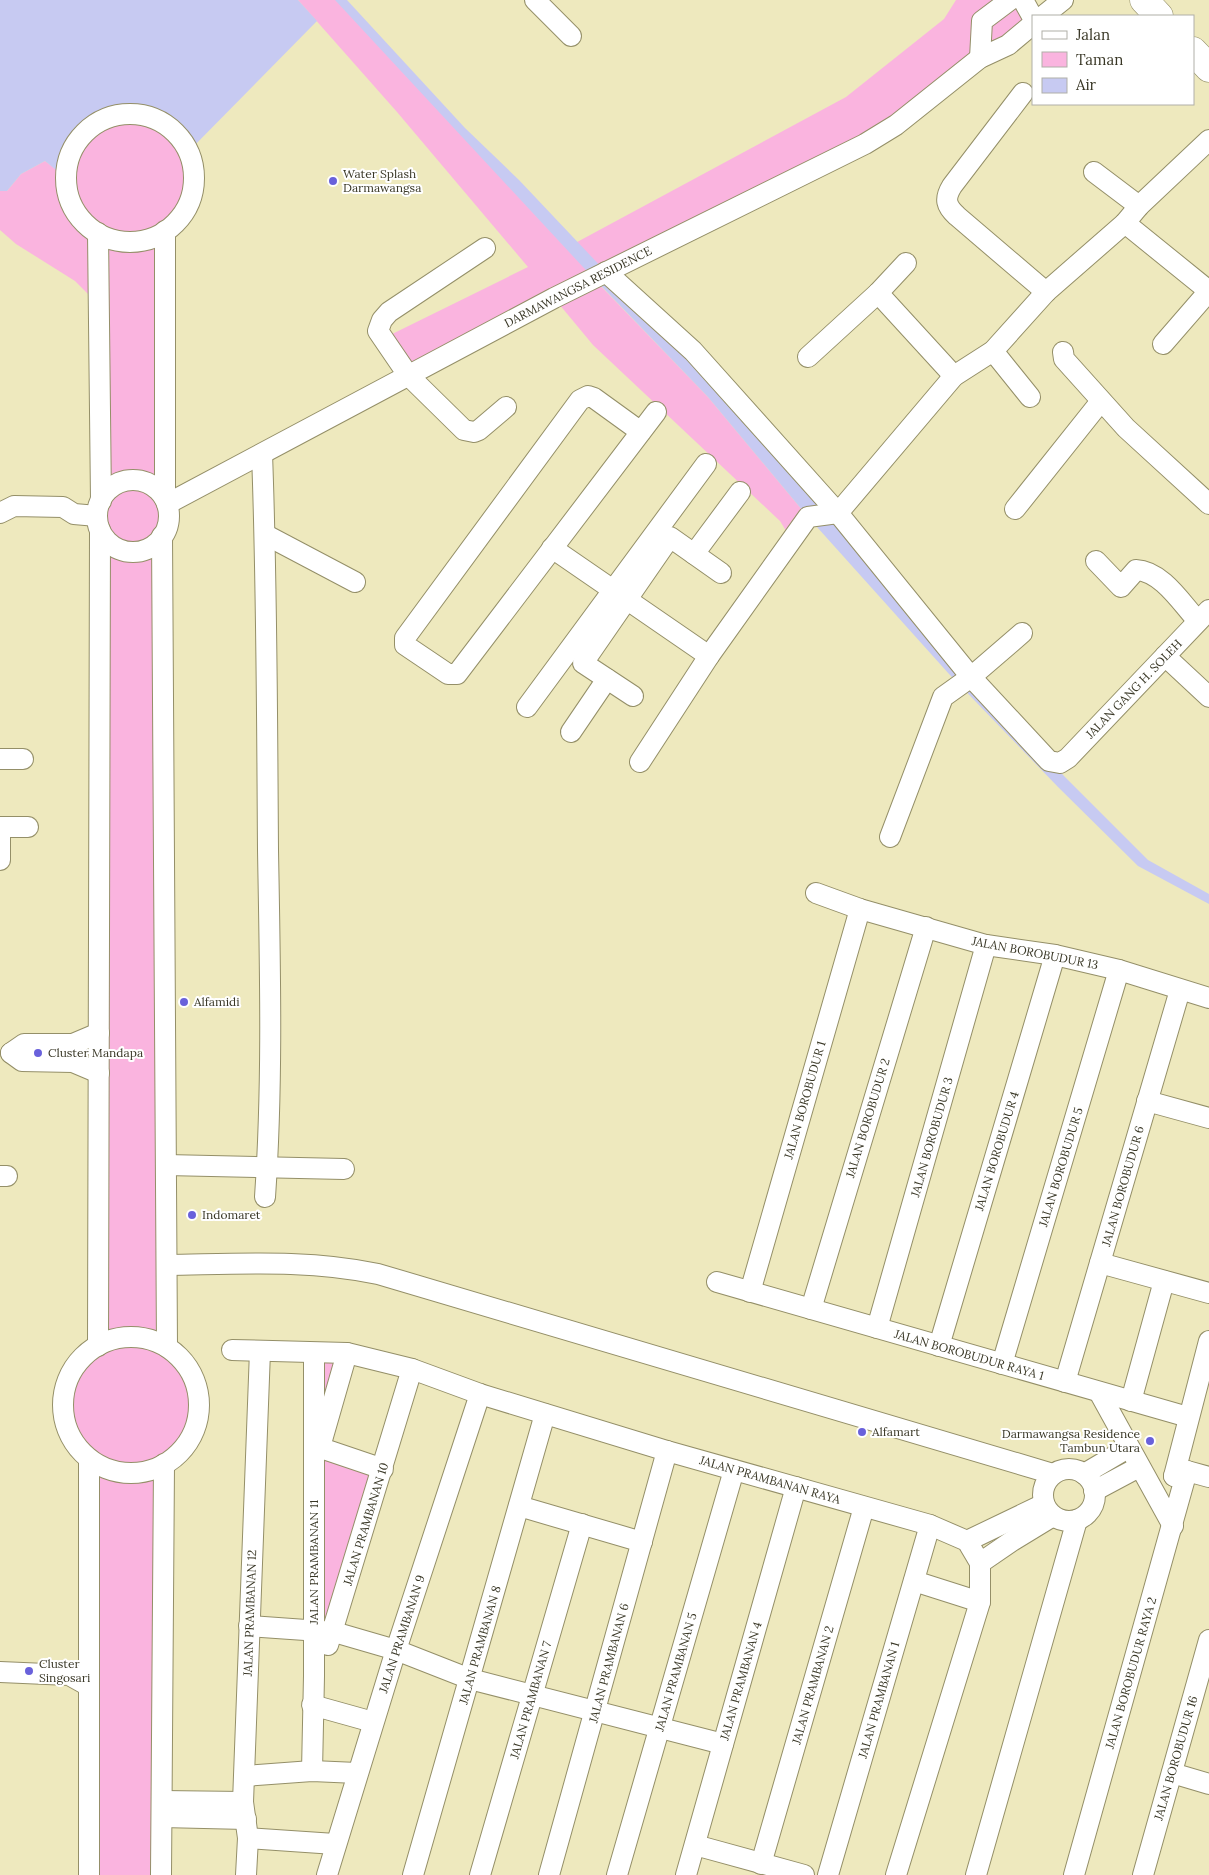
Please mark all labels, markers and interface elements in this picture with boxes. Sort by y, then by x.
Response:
legend [1032,15,1194,105]
text: Jalan [1075,25,1110,44]
text: Taman [1076,50,1123,69]
text: Air [1075,75,1097,94]
place label: Water Splash Darmawangsa [343,166,421,195]
marker: Water Splash Darmawangsa [327,175,339,187]
street label: DARMAWANGSA RESIDENCE [502,243,654,330]
street label: JALAN GANG H. SOLEH [1082,636,1185,742]
street label: JALAN BOROBUDUR 13 [970,933,1100,972]
place label: Alfamidi [193,994,240,1009]
marker: Alfamidi [178,996,190,1008]
street label: JALAN BOROBUDUR 1 [780,1039,829,1161]
place label: Cluster Mandapa [48,1045,143,1060]
marker: Cluster Mandapa [32,1047,44,1059]
street label: JALAN BOROBUDUR 2 [842,1056,893,1180]
street label: JALAN BOROBUDUR 3 [907,1075,956,1200]
street label: JALAN BOROBUDUR 4 [971,1089,1022,1213]
street label: JALAN BOROBUDUR 5 [1035,1105,1086,1229]
street label: JALAN BOROBUDUR 6 [1098,1124,1147,1249]
place label: Indomaret [202,1207,261,1222]
marker: Indomaret [186,1209,198,1221]
street label: JALAN BOROBUDUR RAYA 1 [892,1326,1046,1383]
place label: Alfamart [871,1424,920,1439]
marker: Alfamart [856,1426,868,1438]
place label: Darmawangsa Residence Tambun Utara [1002,1426,1140,1455]
marker: Darmawangsa Residence Tambun Utara [1144,1435,1156,1447]
street label: JALAN PRAMBANAN RAYA [697,1452,843,1507]
street label: JALAN PRAMBANAN 10 [339,1461,391,1588]
street label: JALAN PRAMBANAN 11 [306,1500,321,1625]
street label: JALAN PRAMBANAN 12 [240,1549,259,1678]
street label: JALAN PRAMBANAN 9 [375,1573,428,1696]
street label: JALAN PRAMBANAN 8 [455,1584,504,1707]
street label: JALAN BOROBUDUR RAYA 2 [1101,1595,1159,1751]
street label: JALAN PRAMBANAN 6 [585,1601,632,1725]
street label: JALAN PRAMBANAN 5 [651,1611,700,1734]
street label: JALAN PRAMBANAN 4 [716,1619,765,1743]
street label: JALAN PRAMBANAN 2 [788,1624,837,1747]
street label: JALAN PRAMBANAN 7 [506,1639,555,1761]
street label: JALAN PRAMBANAN 1 [854,1640,902,1761]
place label: Cluster Singosari [39,1656,90,1685]
marker: Cluster Singosari [23,1665,35,1677]
street label: JALAN BOROBUDUR 16 [1150,1694,1200,1823]

